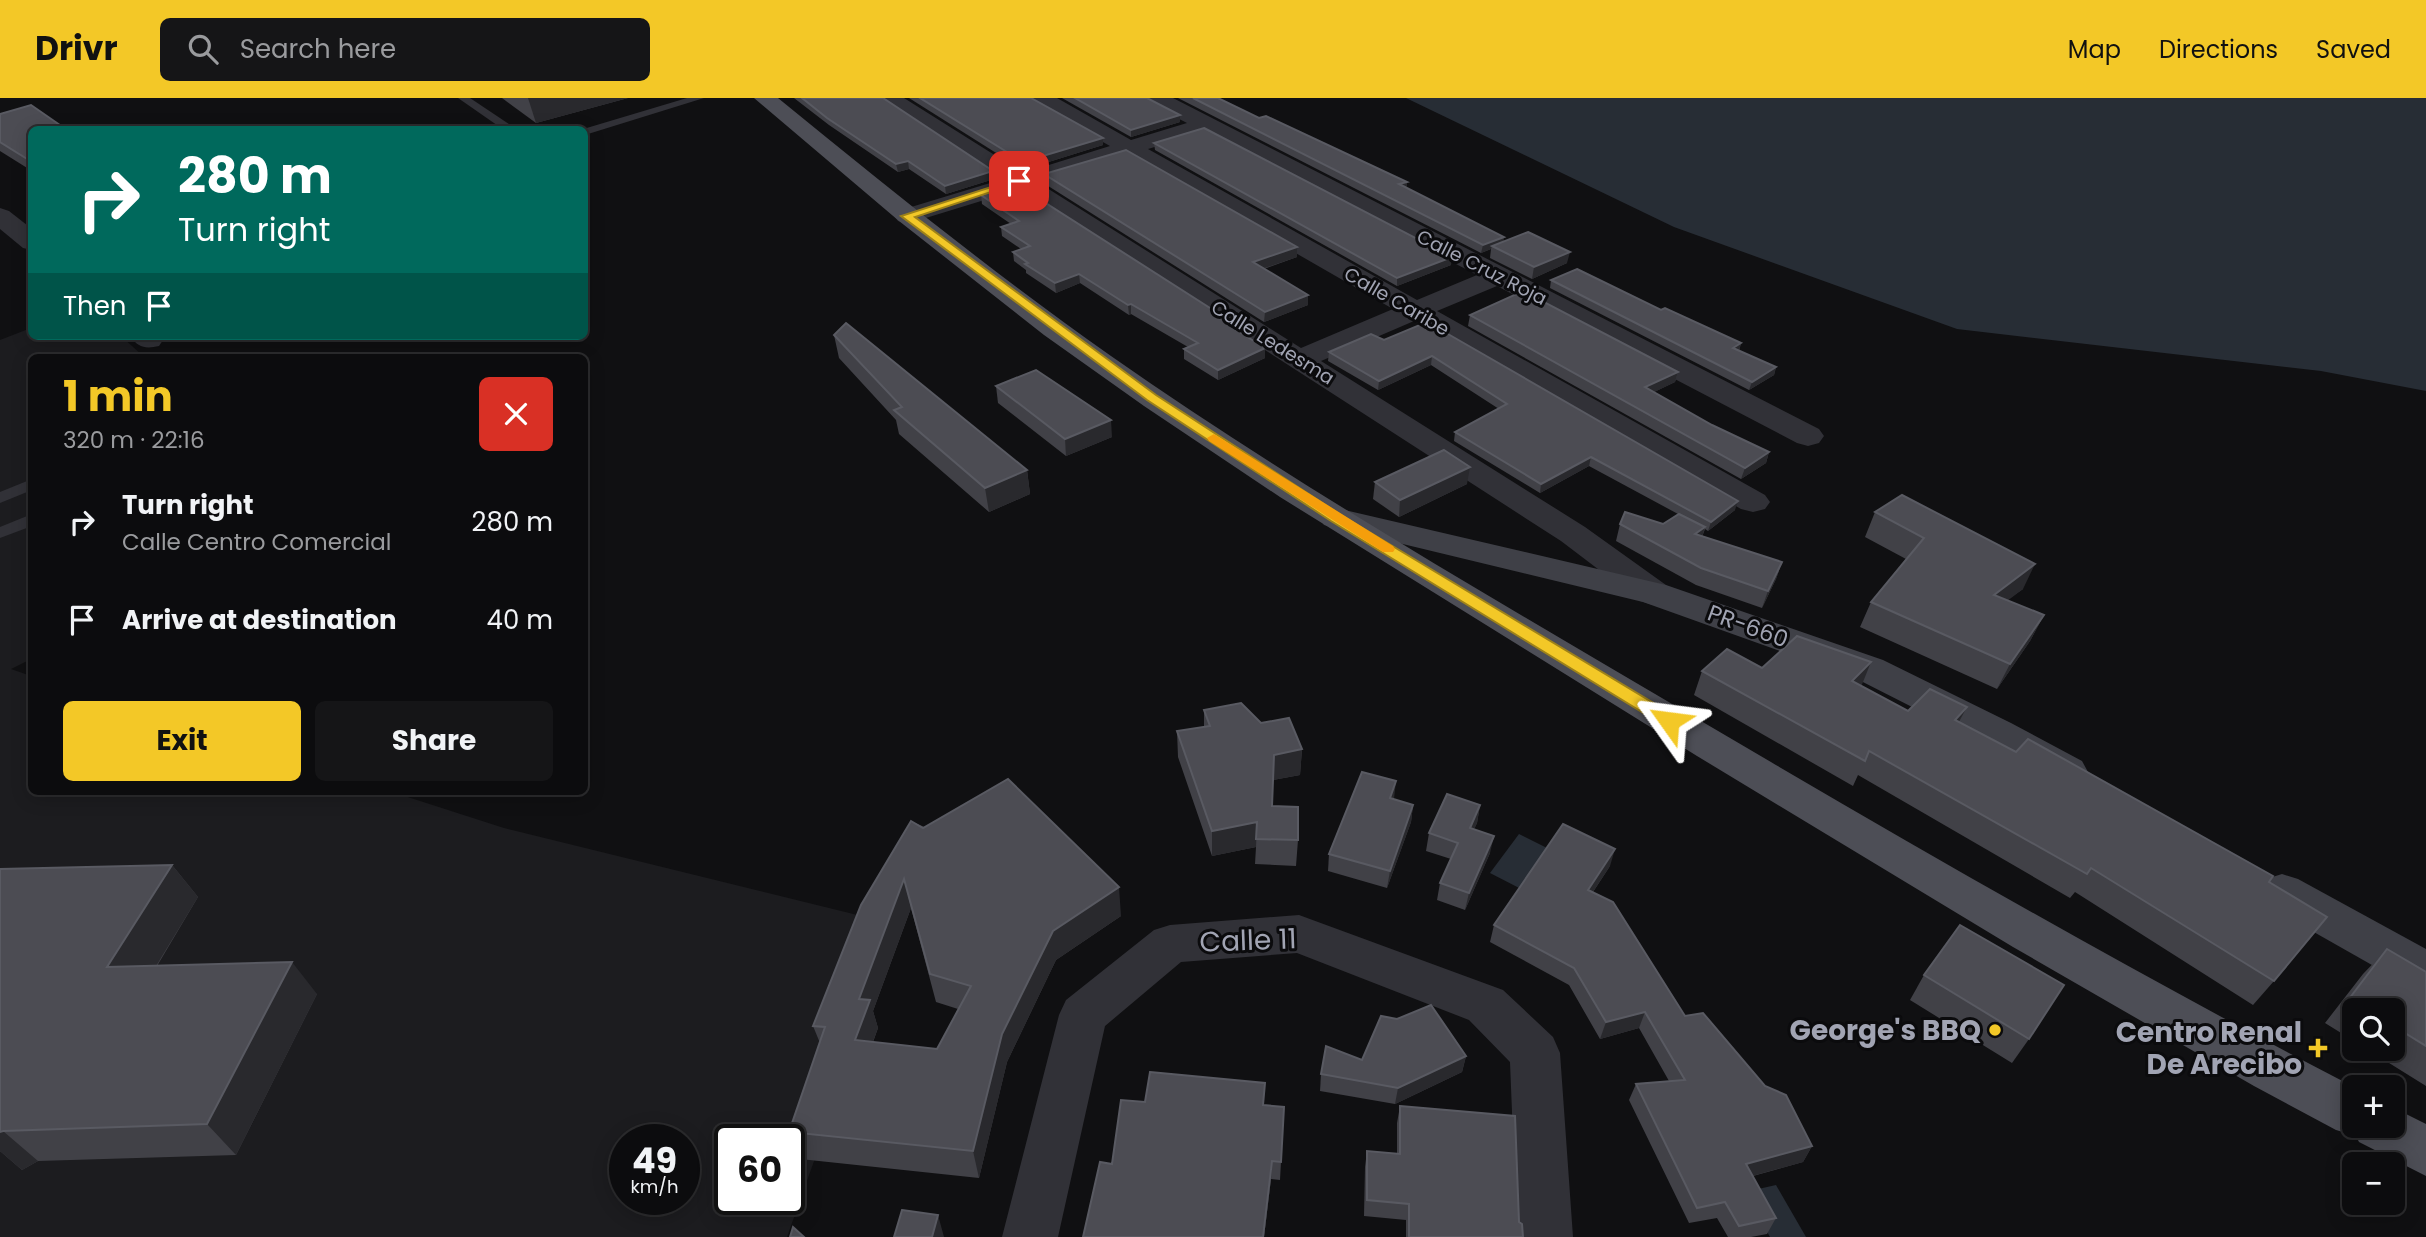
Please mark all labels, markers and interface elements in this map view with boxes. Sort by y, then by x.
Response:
search box [160,18,650,81]
text: Drivr [35,25,118,72]
icon: search [184,30,222,68]
text: Search here [240,31,396,67]
text: Map [2068,33,2121,66]
text: Directions [2159,33,2278,66]
text: Saved [2316,33,2391,66]
text: 280 m [178,142,332,210]
pin [989,151,1049,211]
icon: right [63,154,154,245]
icon: arrive [1000,162,1038,200]
text: Turn right [178,207,330,252]
street label: Calle Cruz Roja [1412,223,1551,312]
street label: Calle Caribe [1339,260,1454,343]
icon: arrive [140,287,178,325]
text: Then [63,288,126,324]
street label: Calle Ledesma [1206,294,1340,391]
text: 1 min [63,367,173,426]
button: close [479,377,553,451]
text: 320 m · 22:16 [63,424,205,456]
text: Turn right [122,487,254,523]
icon: right [63,503,101,541]
text: 280 m [472,504,553,540]
text: Calle Centro Comercial [122,526,391,558]
street label: PR-660 [1703,597,1793,655]
icon: arrive [63,601,101,639]
text: Arrive at destination [122,602,397,638]
text: 40 m [487,602,553,638]
position arrow [1632,684,1706,758]
button: Exit [63,701,301,781]
button: Share [315,701,553,781]
street label: Calle 11 [1199,919,1297,962]
map controls [2342,998,2405,1215]
button: search [2342,998,2405,1061]
place label: George's BBQ [1790,1011,1981,1050]
place label: Centro Renal De Arecibo [2116,1013,2302,1084]
marker: George's BBQ [1987,1022,2003,1038]
marker: Centro Renal De Arecibo [2308,1038,2328,1058]
button: + [2342,1075,2405,1138]
speed limit sign: 60 [714,1124,805,1215]
text: 49 [632,1136,677,1185]
button: − [2342,1152,2405,1215]
text: km/h [631,1174,678,1199]

